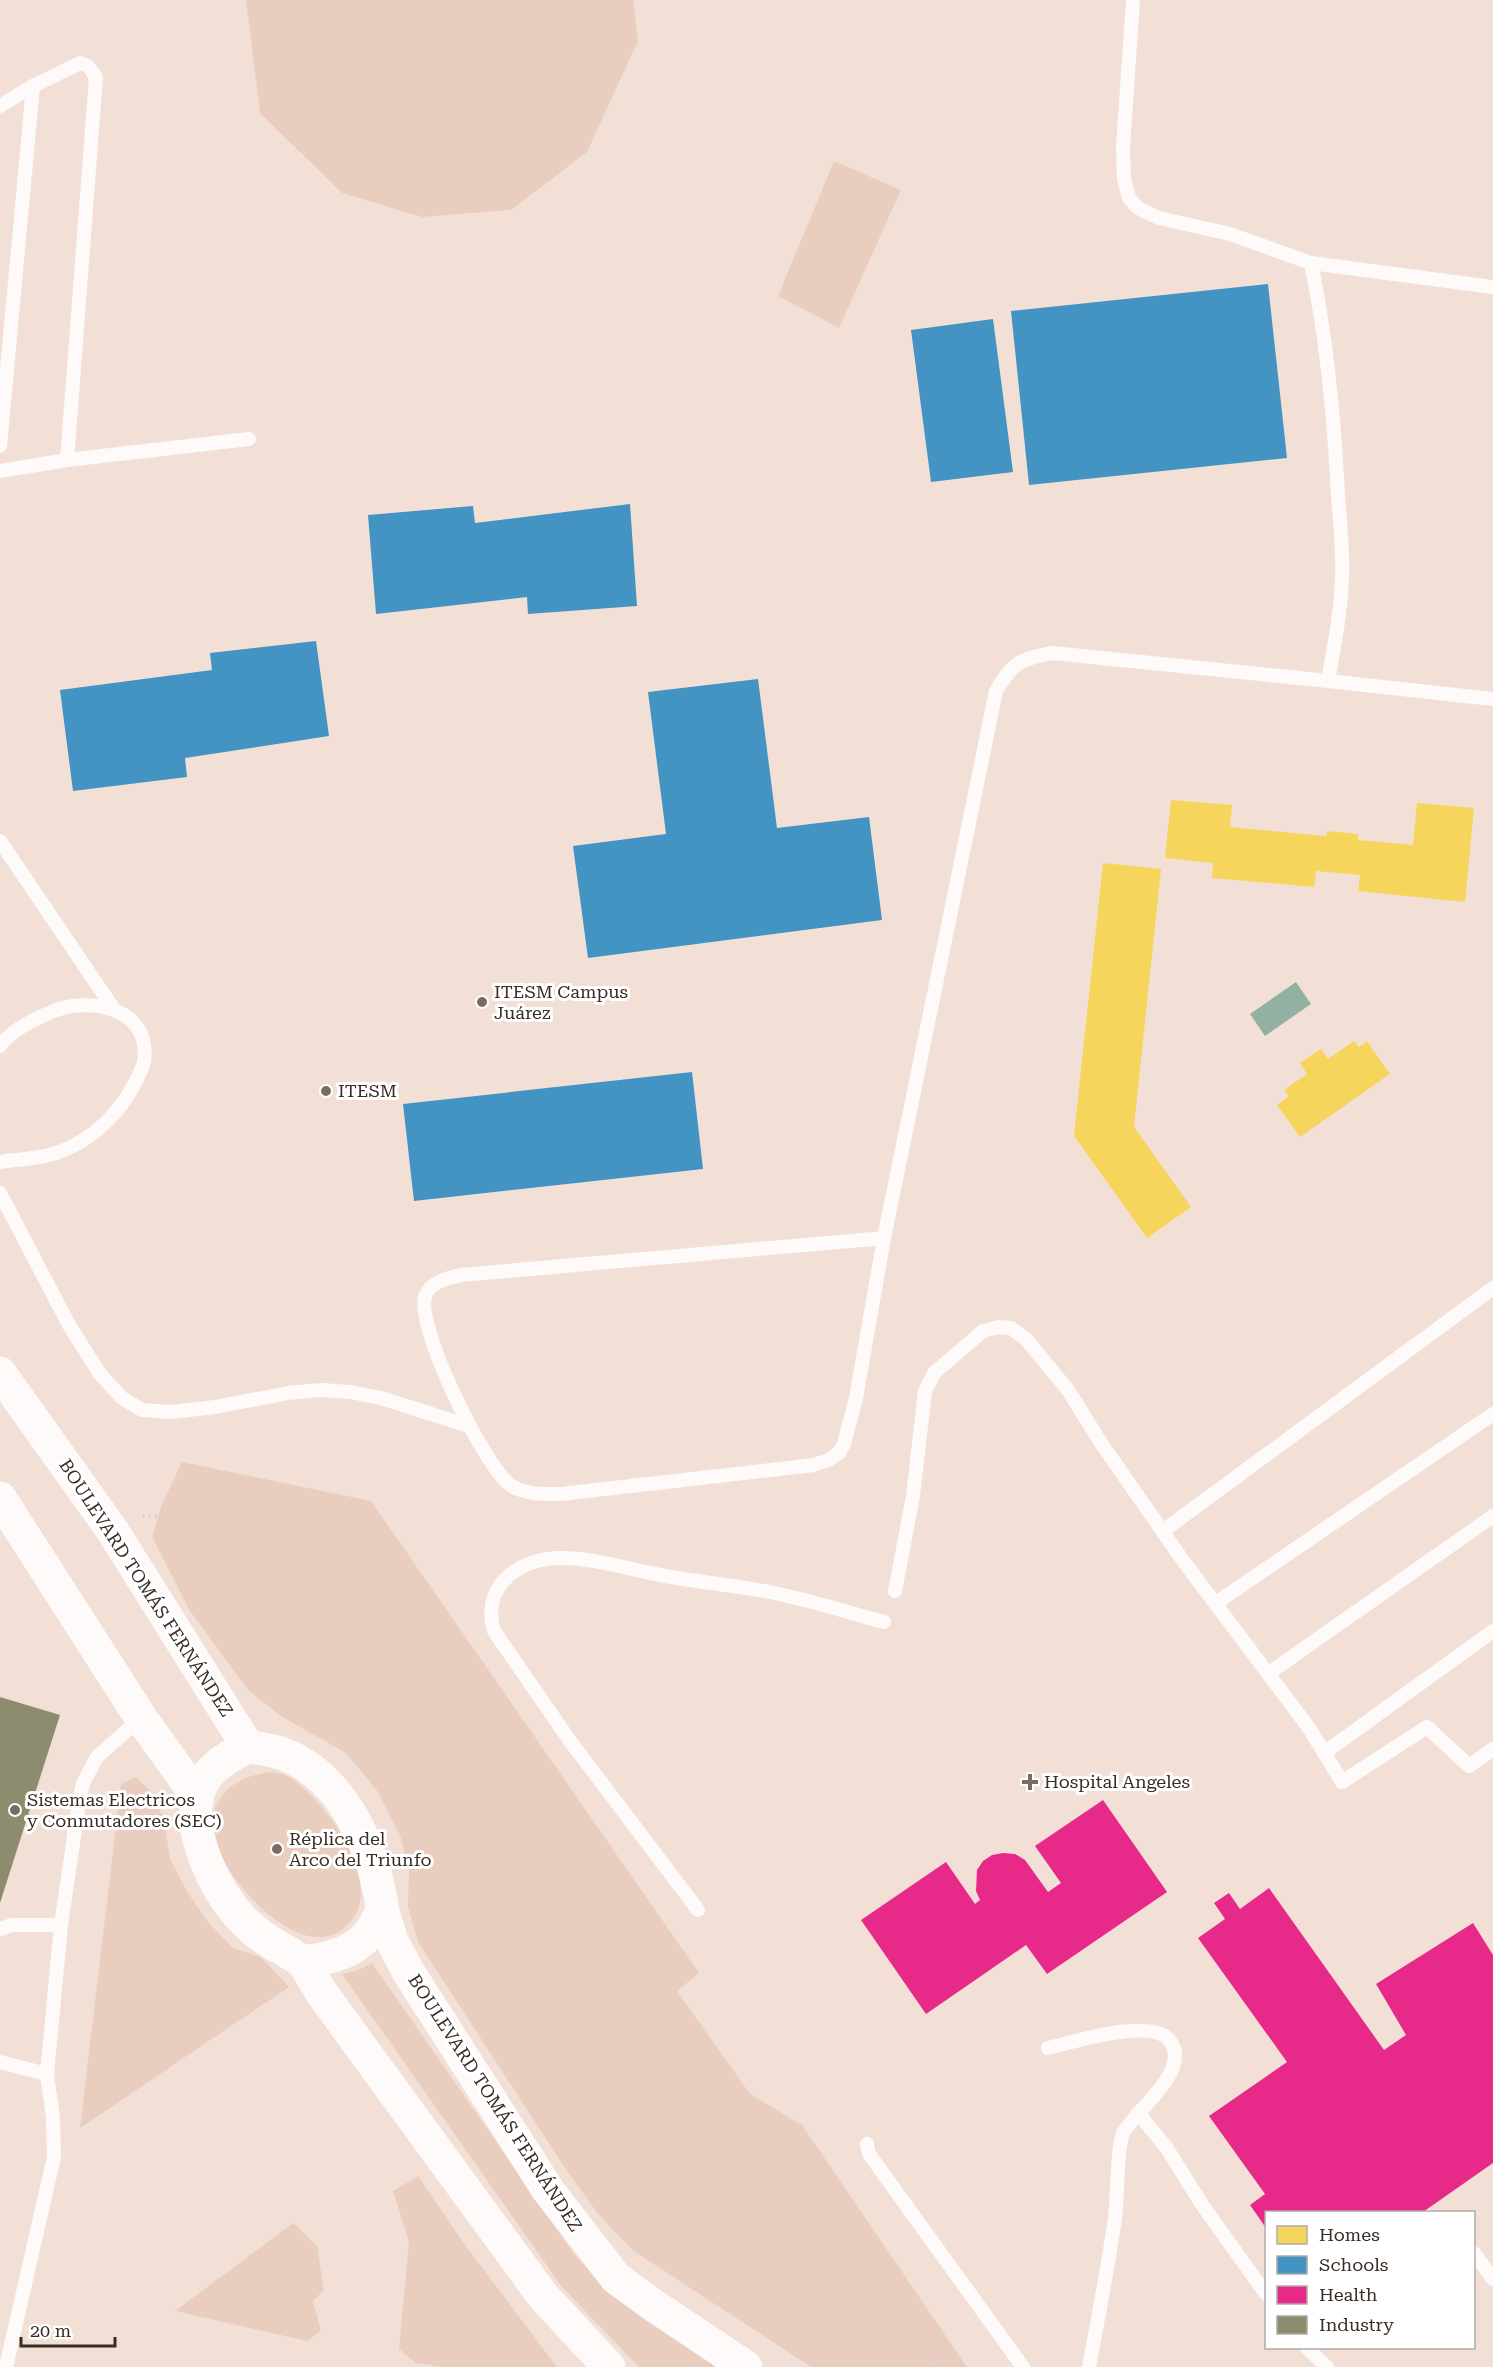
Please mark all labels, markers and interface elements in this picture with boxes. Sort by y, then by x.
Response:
place label: ITESM Campus Juárez [494,981,628,1023]
marker: ITESM Campus Juárez [475,995,489,1009]
place label: ITESM [338,1080,397,1101]
marker: ITESM [319,1084,333,1098]
street label: BOULEVARD TOMÁS FERNÁNDEZ [55,1455,238,1720]
place label: Hospital Angeles [1044,1771,1190,1792]
marker: Hospital Angeles [1021,1773,1039,1791]
place label: Sistemas Electricos y Conmutadores (SEC) [27,1789,222,1831]
marker: Sistemas Electricos y Conmutadores (SEC) [8,1803,22,1817]
place label: Réplica del Arco del Triunfo [289,1828,432,1870]
marker: Réplica del Arco del Triunfo [270,1842,284,1856]
street label: BOULEVARD TOMÁS FERNÁNDEZ [404,1970,587,2235]
legend [1265,2211,1475,2349]
text: Homes [1319,2224,1380,2245]
text: Schools [1319,2254,1388,2275]
text: Health [1319,2284,1378,2305]
scale bar [21,2310,116,2348]
text: Industry [1319,2314,1394,2335]
text: 20 m [30,2320,71,2341]

